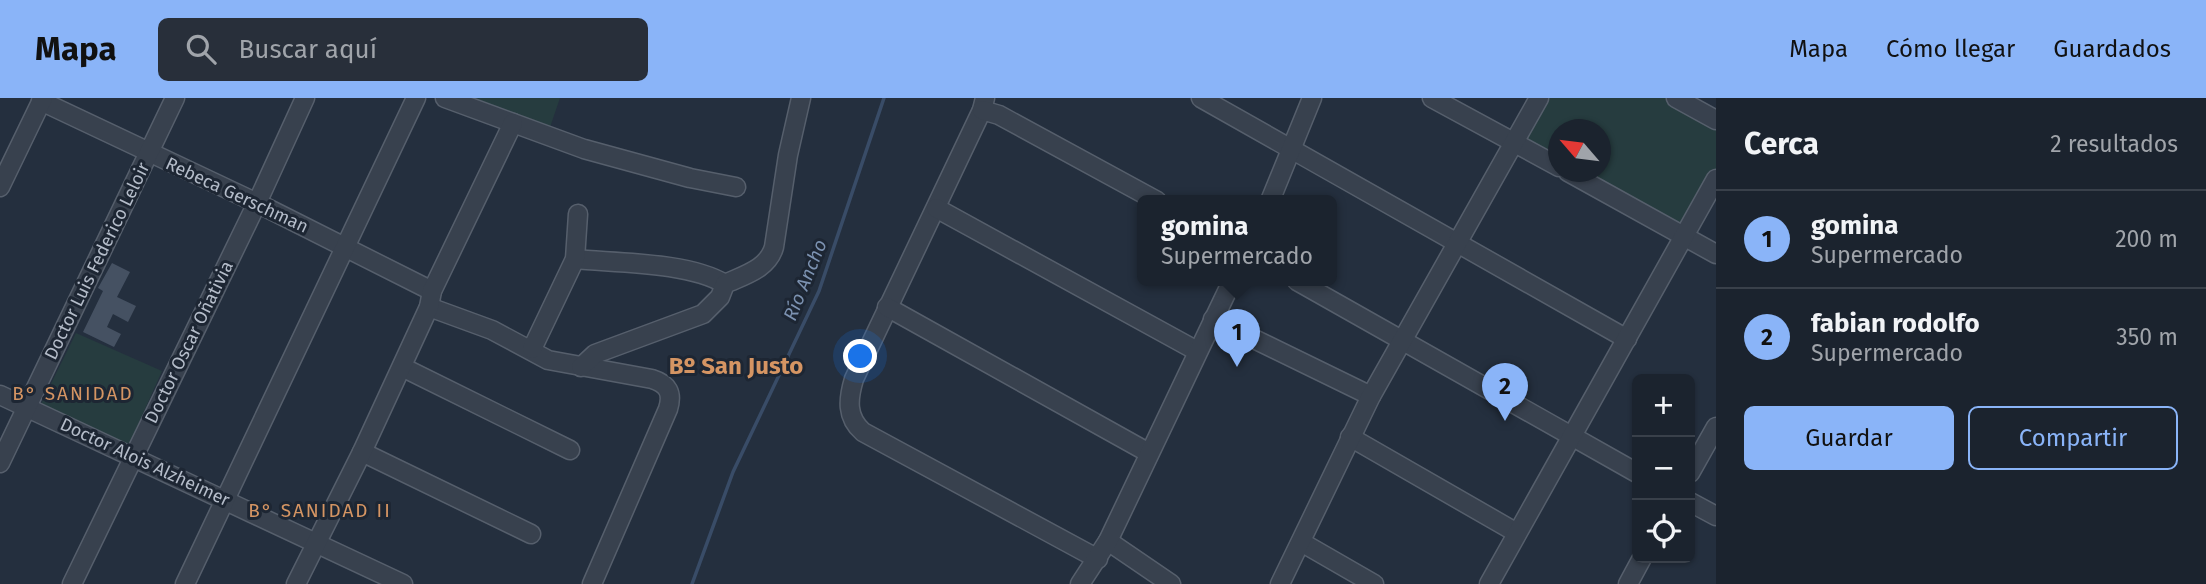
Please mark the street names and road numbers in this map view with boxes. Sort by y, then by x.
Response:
street label: Rebeca Gerschman [162,152,312,238]
street label: Doctor Luis Federico Leloir [40,159,154,363]
street label: Doctor Oscar Oñativia [140,257,238,427]
street label: Doctor Alois Alzheimer [57,413,233,511]

